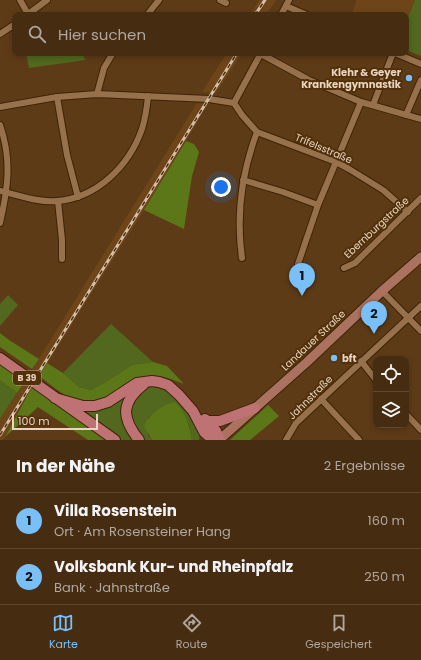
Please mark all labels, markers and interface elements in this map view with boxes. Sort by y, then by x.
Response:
search box [12,12,409,56]
icon: search [26,23,48,45]
text: Hier suchen [58,24,146,45]
place label: Klehr & Geyer Krankengymnastik [301,65,402,92]
marker: Klehr & Geyer Krankengymnastik [404,73,414,83]
street label: Trifelsstraße [293,130,355,167]
your location [211,177,231,197]
street label: Ebernburgstraße [340,193,412,262]
pin: 1 [289,263,315,296]
pin: 2 [361,301,387,334]
street label: Landauer Straße [278,307,349,374]
place label: bft [342,351,356,366]
marker: bft [329,353,339,363]
map controls [373,356,409,428]
button: locate [373,356,409,392]
road number: B 39 [13,371,41,385]
street label: Jahnstraße [285,372,336,423]
button: layers [373,392,409,428]
scale bar [12,412,98,431]
text: 100 m [18,413,50,429]
text: In der Nähe [16,454,115,478]
text: 2 Ergebnisse [324,456,405,475]
text: Villa Rosenstein [54,500,177,521]
text: 1 [27,511,31,530]
text: 160 m [368,511,405,530]
text: Ort · Am Rosensteiner Hang [54,522,231,541]
text: Volksbank Kur- und Rheinpfalz [54,556,293,577]
text: 2 [25,567,33,586]
text: 250 m [364,567,405,586]
text: Bank · Jahnstraße [54,578,170,597]
tab: Karte [49,612,78,653]
tab: Route [176,612,207,653]
tab: Gespeichert [305,612,372,653]

